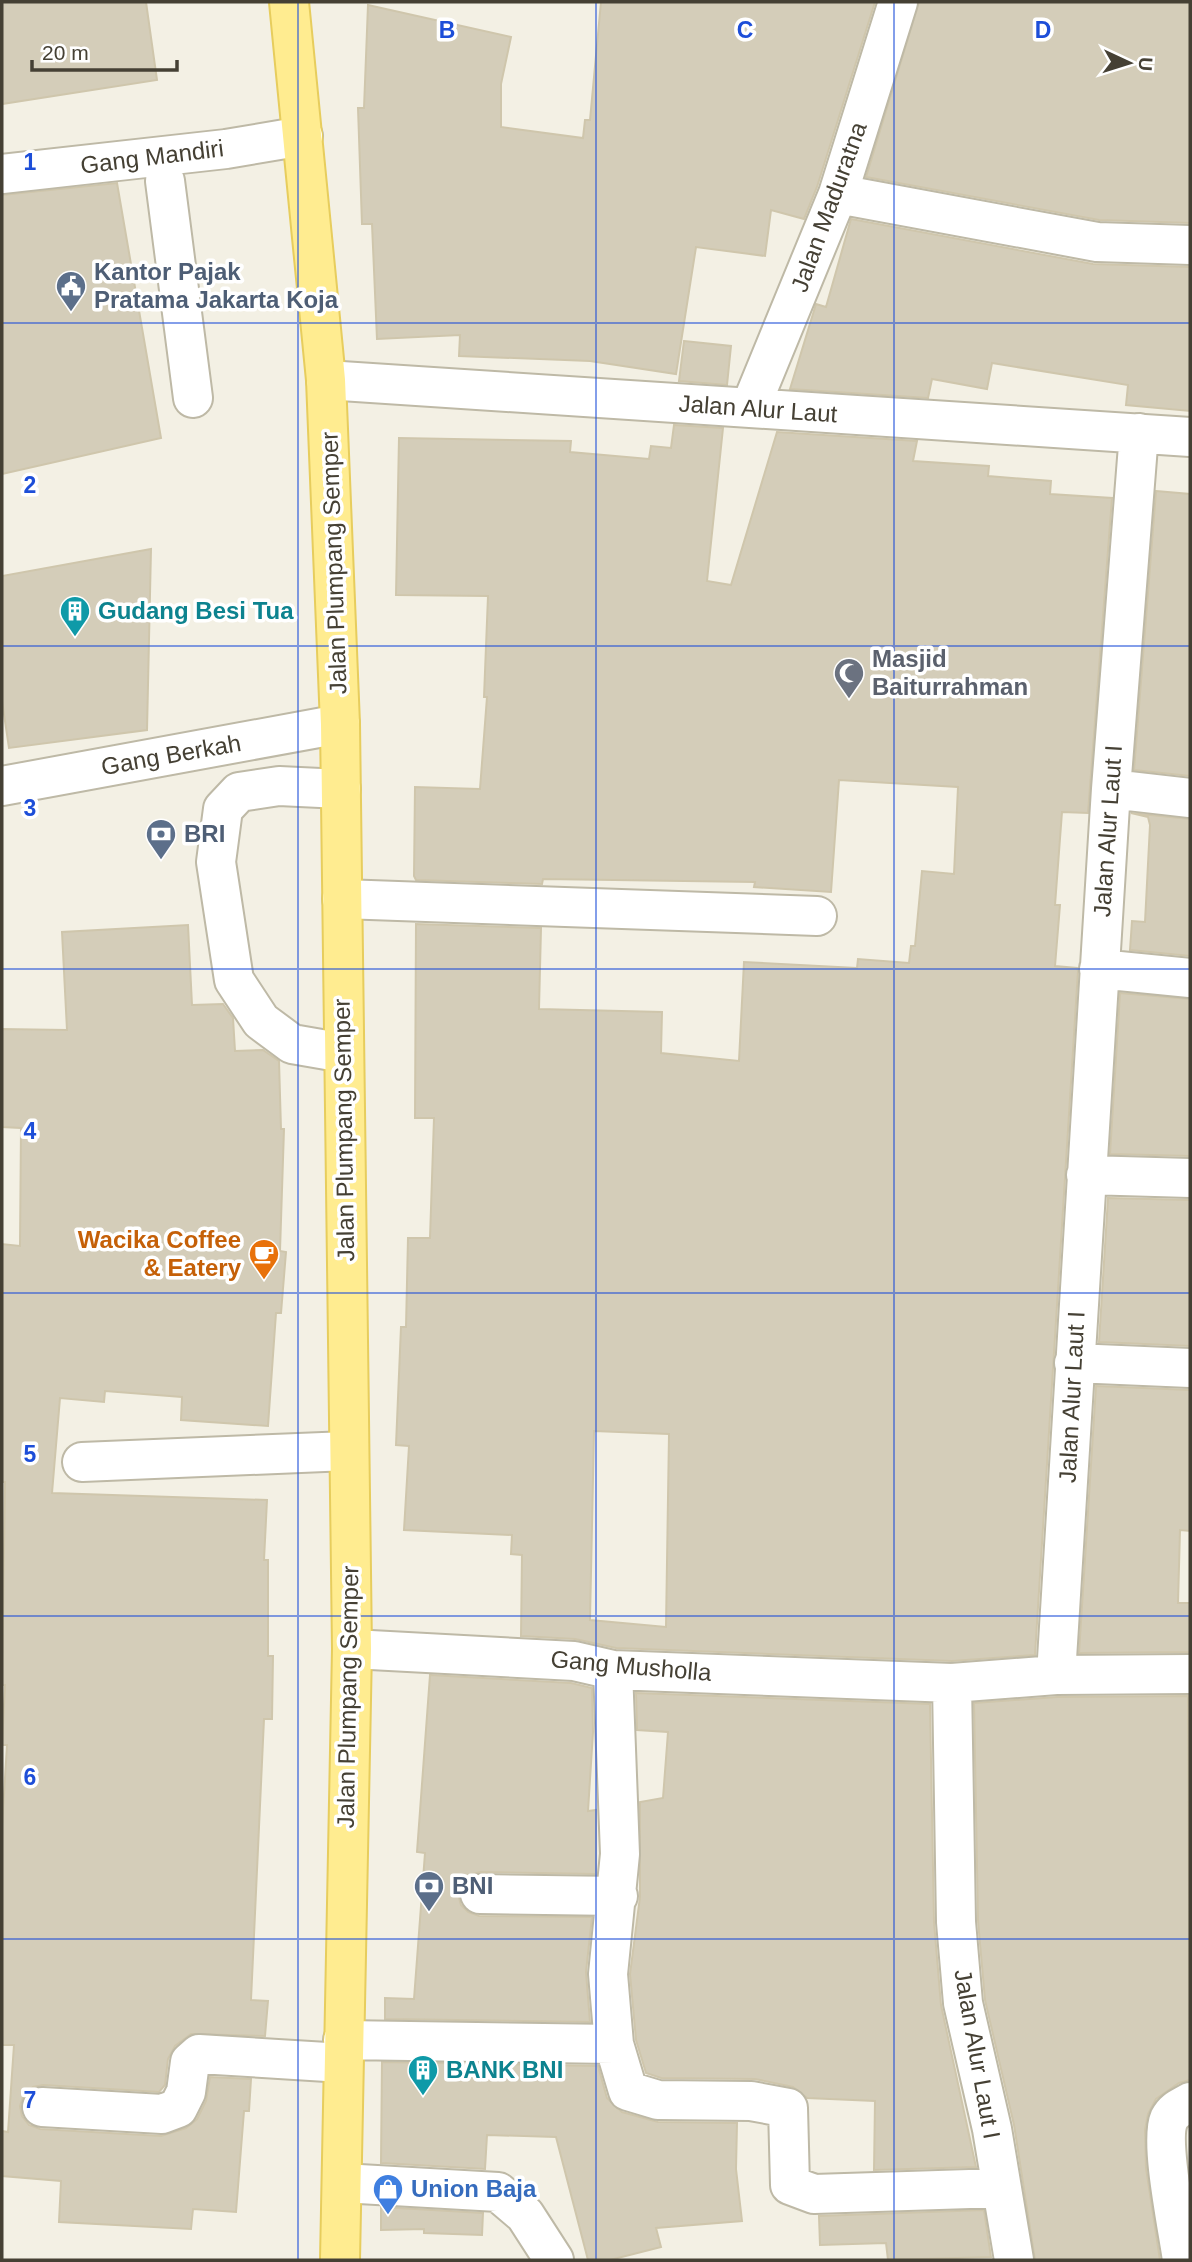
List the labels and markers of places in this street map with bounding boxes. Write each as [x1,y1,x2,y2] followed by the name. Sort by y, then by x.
[94,258,339,313] place label: Kantor Pajak Pratama Jakarta Koja
[54,269,88,313] public building icon: Kantor Pajak Pratama Jakarta Koja
[58,594,92,638] building icon: Gudang Besi Tua
[98,597,294,624] place label: Gudang Besi Tua
[872,645,1028,700] place label: Masjid Baiturrahman
[832,656,866,700] mosque icon: Masjid Baiturrahman
[144,817,178,861] bank icon: BRI
[184,820,225,847] place label: BRI
[78,1226,242,1281] place label: Wacika Coffee & Eatery
[247,1237,281,1281] cafe icon: Wacika Coffee & Eatery
[412,1869,446,1913] bank icon: BNI
[452,1872,493,1899] place label: BNI
[406,2053,440,2097] building icon: BANK BNI
[446,2056,563,2083] place label: BANK BNI
[371,2172,405,2216] shop icon: Union Baja
[411,2175,537,2202] place label: Union Baja

